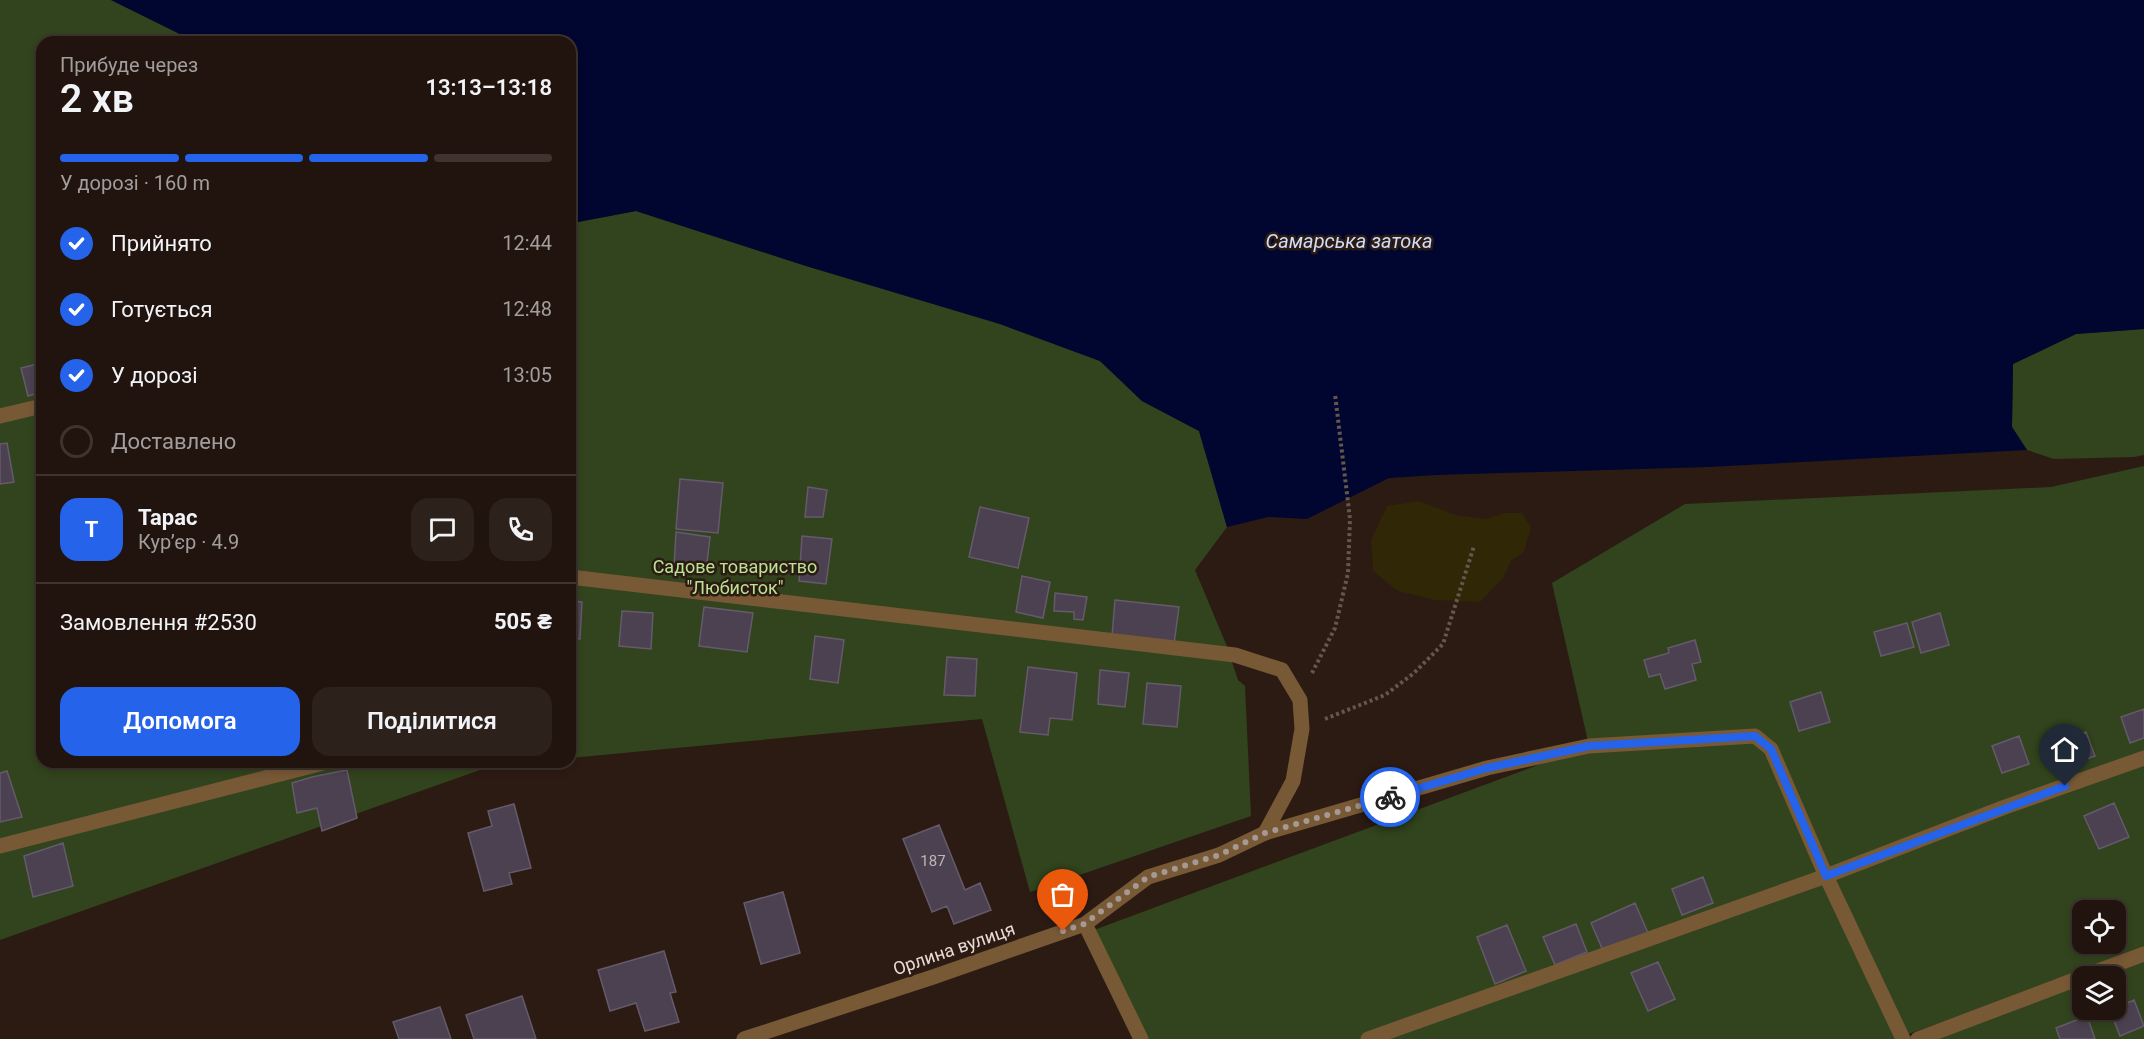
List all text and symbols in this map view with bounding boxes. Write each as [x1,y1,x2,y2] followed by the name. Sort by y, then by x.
[60,53,198,77] text: Прибуде через
[425,75,552,100] text: 13:13–13:18
[60,76,134,122] text: 2 хв
[60,171,210,195] text: У дорозі · 160 m
[60,227,93,260] icon: check
[1266,229,1432,253] water label: Самарська затока
[111,231,212,256] text: Прийнято
[502,231,552,255] text: 12:44
[60,293,93,326] icon: check
[111,297,212,322] text: Готується
[502,297,552,321] text: 12:48
[60,359,93,392] icon: check
[111,363,198,388] text: У дорозі
[502,363,552,387] text: 13:05
[111,429,236,454] text: Доставлено
[411,498,474,561] button: chat
[489,498,552,561] button: phone
[138,505,197,530] text: Тарас
[85,517,98,542] text: Т
[138,530,239,554] text: Кур’єр · 4.9
[653,556,817,598] park label: Садове товариство "Любисток"
[494,609,552,634] text: 505 ₴
[60,610,257,635] text: Замовлення #2530
[60,687,300,756] button: Допомога
[312,687,552,756] button: Поділитися
[2039,724,2090,786] pin
[2048,733,2081,766] icon: home
[1360,767,1420,827] courier
[1374,781,1407,814] icon: bike
[920,852,946,870] house number: 187
[1037,869,1088,931] pin
[1046,878,1079,911] icon: bag
[2072,900,2126,1020] map controls
[2072,900,2126,954] button: locate
[890,918,1018,979] street label: Орлина вулиця
[2072,966,2126,1020] button: layers

